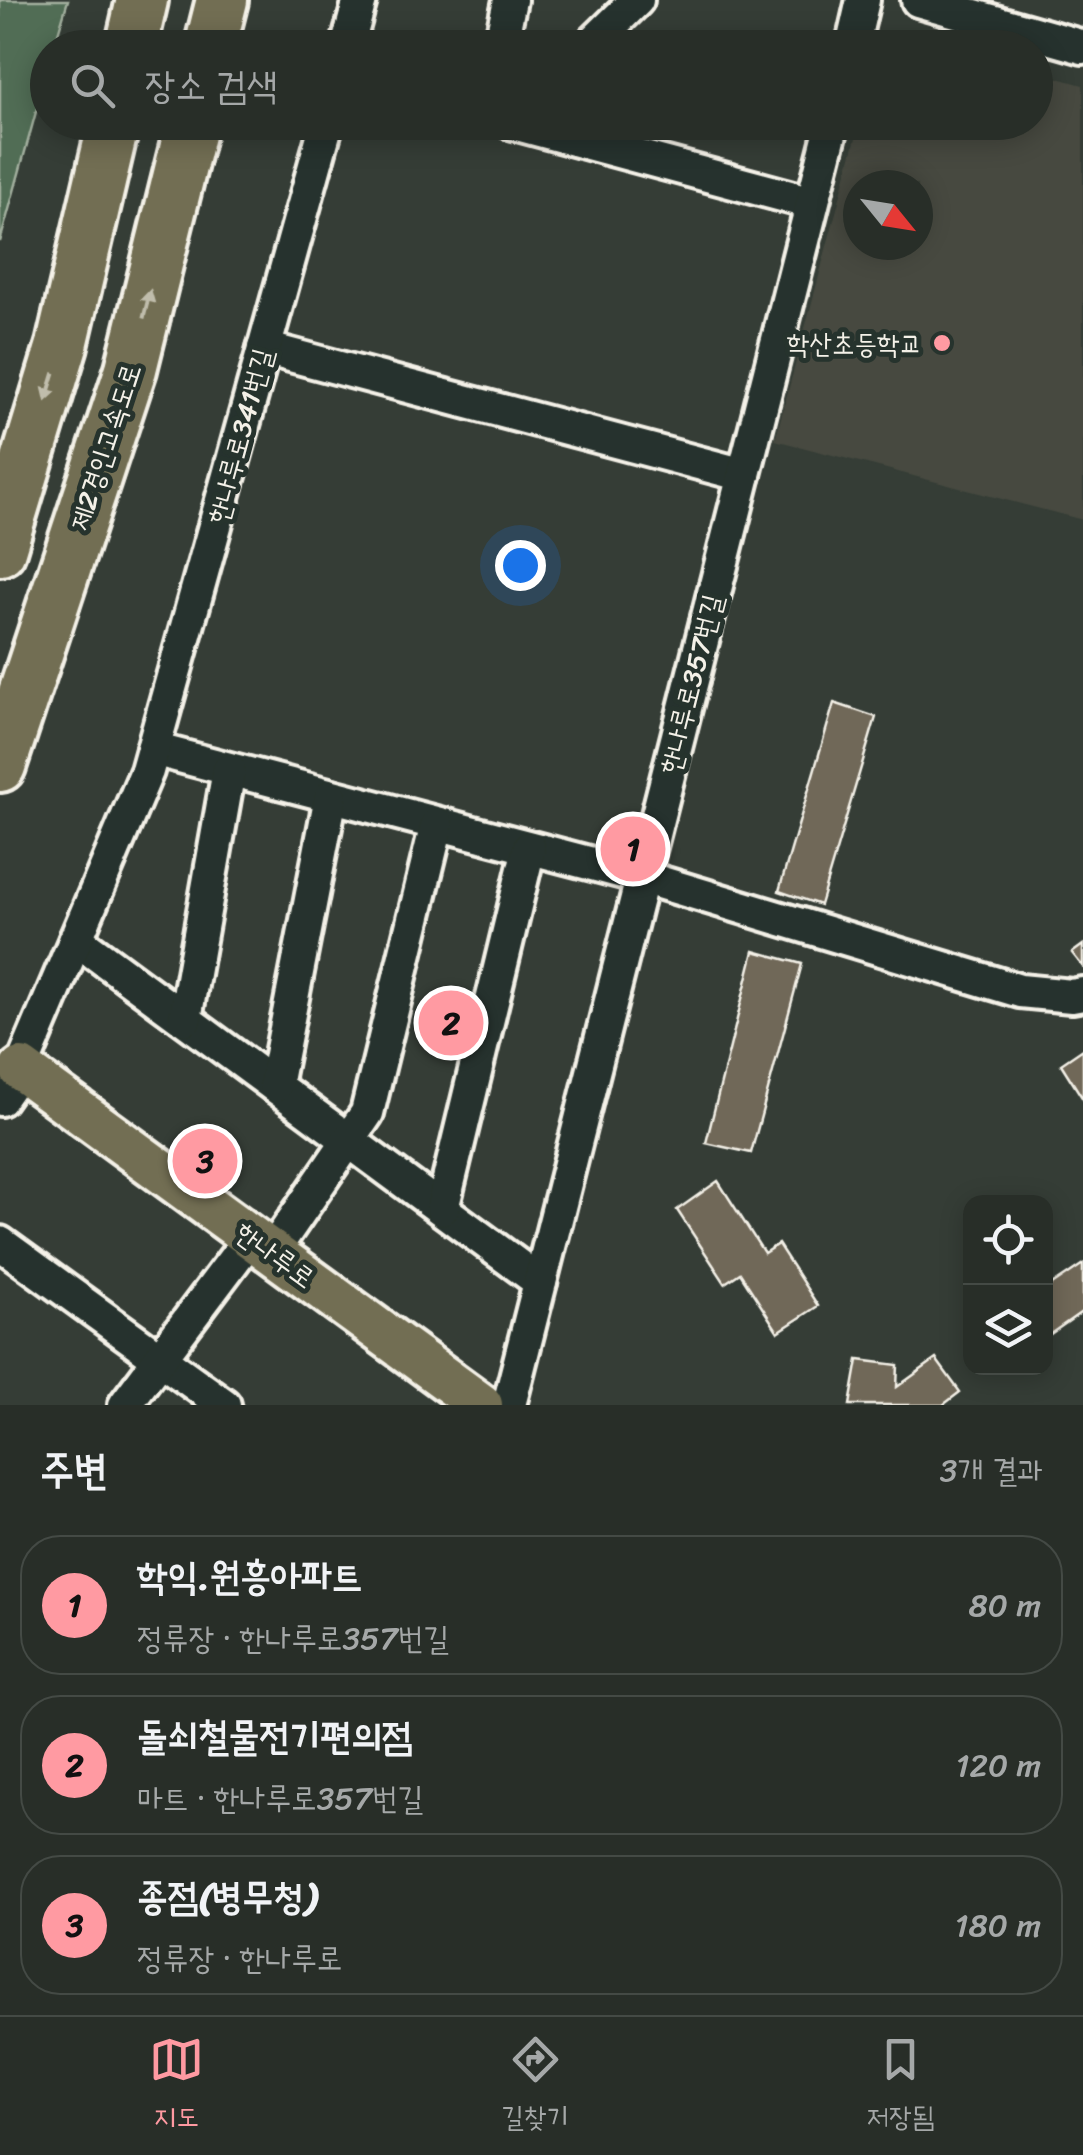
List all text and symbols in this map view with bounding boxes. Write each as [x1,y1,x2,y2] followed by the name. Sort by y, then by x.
[30,30,1053,140] search box
[145,52,277,119] text: 장소 검색
[65,58,120,113] icon: search
[843,170,933,260] north arrow
[140,288,155,319] one-way arrow
[787,319,922,368] place label: 학산초등학교
[931,332,953,354] marker: 학산초등학교
[193,343,287,529] street label: 한나루로341번길
[55,357,155,537] street label: 제2경인고속도로
[41,372,56,402] one-way arrow
[495,540,546,591] your location
[645,589,737,779] street label: 한나루로357번길
[600,812,666,886] pin: 1
[418,986,484,1060] pin: 2
[172,1124,238,1198] pin: 3
[963,1195,1053,1375] map controls
[963,1195,1053,1285] button: locate
[224,1209,326,1301] street label: 한나루로
[963,1285,1053,1375] button: layers
[40,1433,108,1507] text: 주변
[940,1442,1043,1499] text: 3개 결과
[137,1543,363,1610] text: 학익.원흥아파트
[68,1577,81,1634] text: 1
[969,1577,1041,1634] text: 80 m
[137,1610,449,1667] text: 정류장 · 한나루로357번길
[137,1703,412,1770] text: 돌쇠철물전기편의점
[65,1737,84,1794] text: 2
[956,1737,1041,1794] text: 120 m
[137,1770,424,1827] text: 마트 · 한나루로357번길
[137,1863,317,1930] text: 종점(병무청)
[66,1897,83,1954] text: 3
[955,1897,1041,1954] text: 180 m
[137,1930,342,1987] text: 정류장 · 한나루로
[149,2032,204,2141] tab: 지도
[501,2032,569,2141] tab: 길찾기
[867,2032,934,2141] tab: 저장됨

